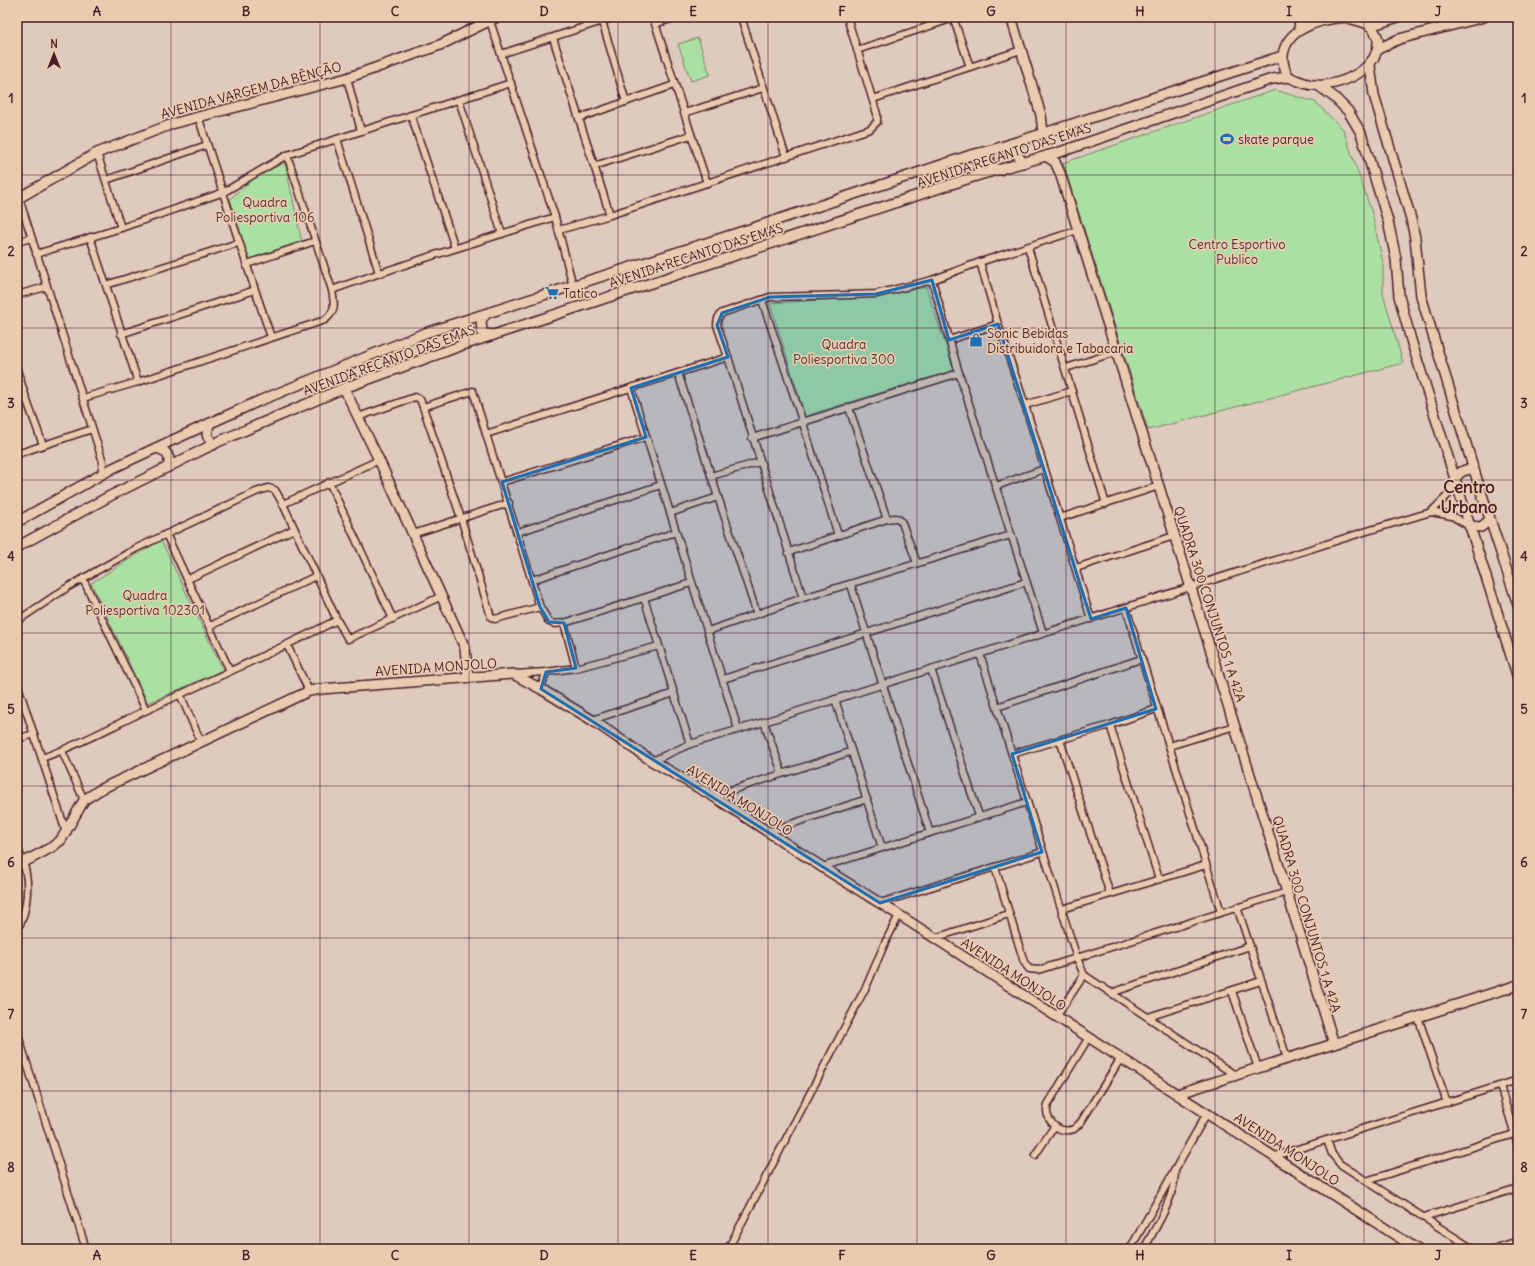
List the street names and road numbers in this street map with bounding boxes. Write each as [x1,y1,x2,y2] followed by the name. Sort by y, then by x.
[159,58,343,123] street label: AVENIDA VARGEM DA BÊNÇÃO
[915,119,1093,192] street label: AVENIDA RECANTO DAS EMAS
[607,219,785,292] street label: AVENIDA RECANTO DAS EMAS
[301,321,478,400] street label: AVENIDA RECANTO DAS EMAS
[1170,504,1249,704] street label: QUADRA 300 CONJUNTOS 1 A 42A
[375,655,497,680] street label: AVENIDA MONJOLO
[683,761,796,840] street label: AVENIDA MONJOLO
[1268,814,1345,1015] street label: QUADRA 300 CONJUNTOS 1 A 42A
[958,934,1070,1015] street label: AVENIDA MONJOLO
[1231,1109,1343,1190] street label: AVENIDA MONJOLO

